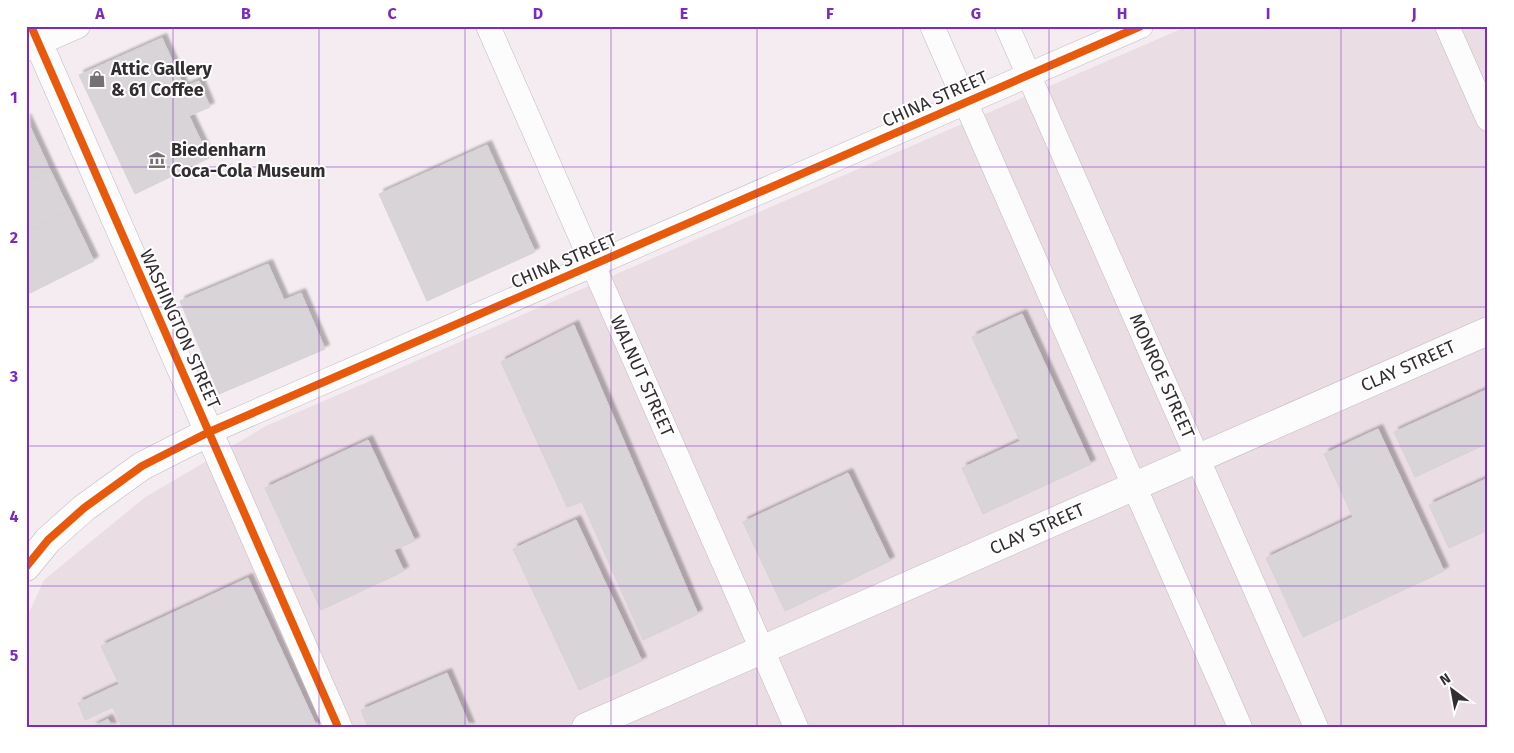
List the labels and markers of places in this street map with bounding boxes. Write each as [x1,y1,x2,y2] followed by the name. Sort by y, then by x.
[110,58,213,101] place label: Attic Gallery & 61 Coffee
[87,69,107,89] shop icon: Attic Gallery & 61 Coffee
[171,139,325,182] place label: Biedenharn Coca-Cola Museum
[147,150,167,170] museum icon: Biedenharn Coca-Cola Museum

